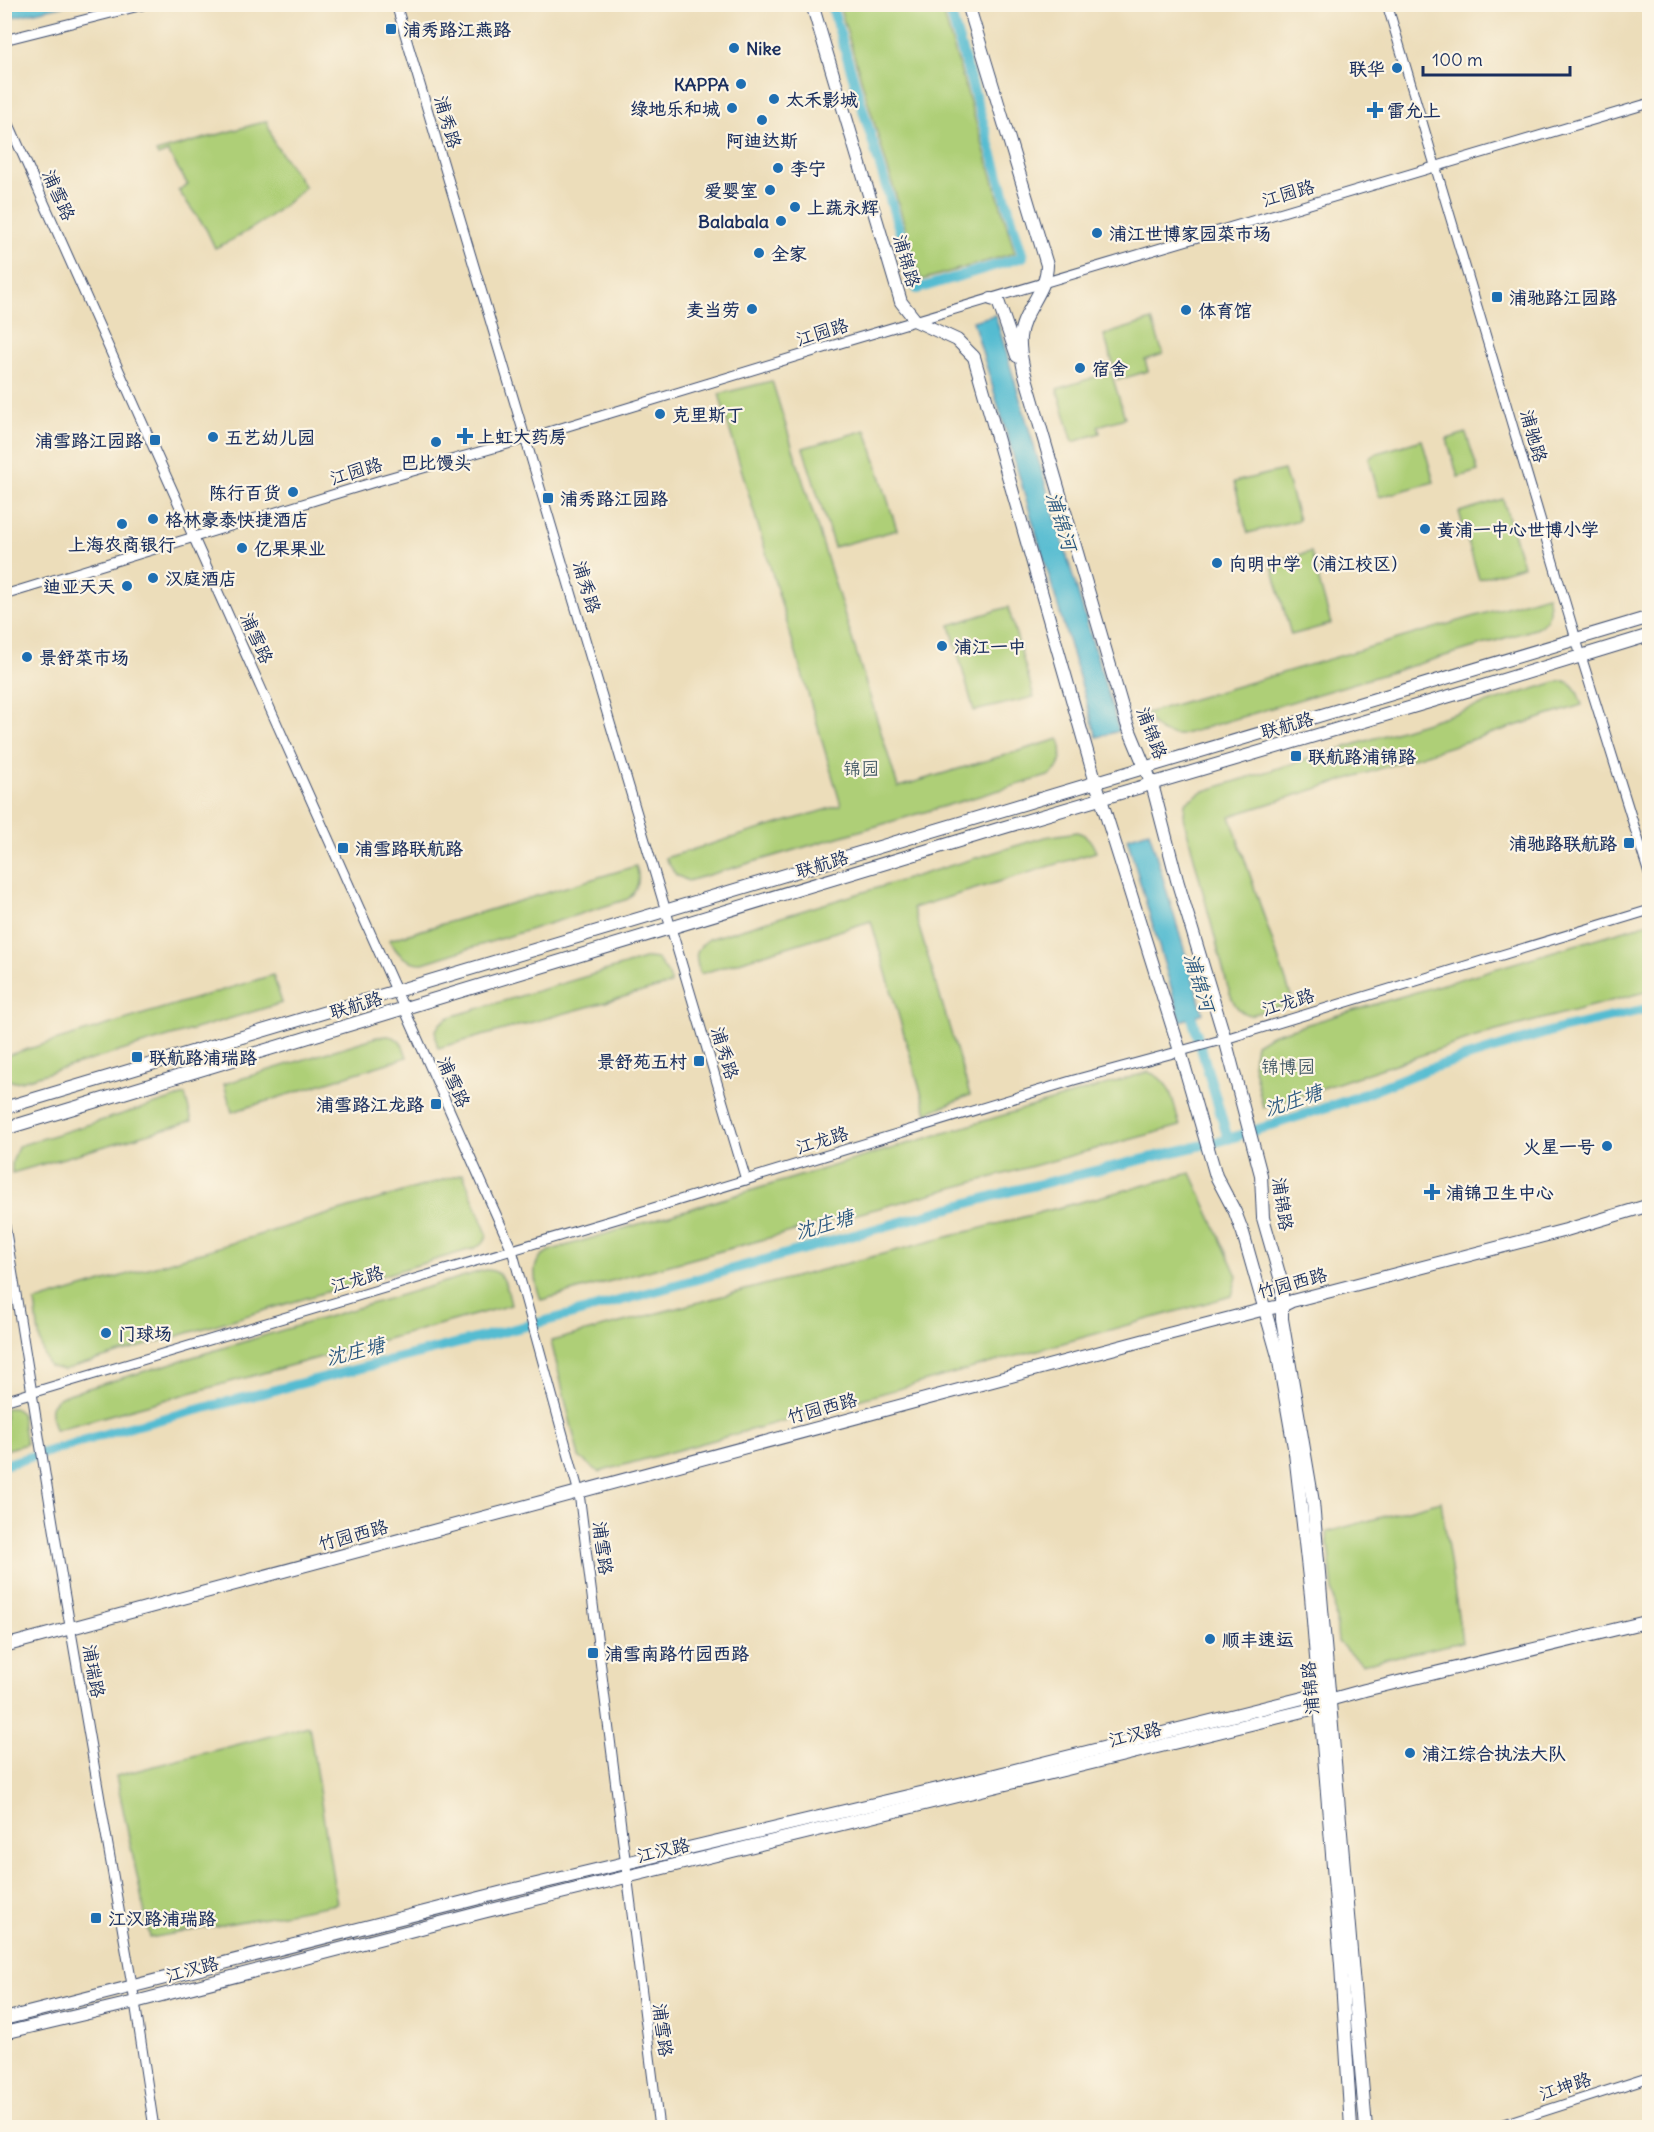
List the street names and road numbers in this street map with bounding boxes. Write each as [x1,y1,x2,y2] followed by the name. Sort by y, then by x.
[430,93,466,151] street label: 浦秀路
[38,166,80,224] street label: 浦雪路
[1259,175,1317,211] street label: 江园路
[889,232,925,290] street label: 浦锦路
[793,313,851,351] street label: 江园路
[1516,407,1552,465] street label: 浦驰路
[327,452,385,490] street label: 江园路
[568,558,606,616] street label: 浦秀路
[236,609,278,667] street label: 浦雪路
[1132,704,1172,762] street label: 浦锦路
[1258,707,1316,743] street label: 联航路
[793,845,851,883] street label: 联航路
[1259,983,1317,1021] street label: 江龙路
[327,986,385,1024] street label: 联航路
[706,1024,744,1082] street label: 浦秀路
[433,1053,475,1111] street label: 浦雪路
[793,1121,851,1159] street label: 江龙路
[1268,1176,1298,1232] street label: 浦锦路
[328,1261,386,1297] street label: 江龙路
[1254,1263,1330,1303] street label: 竹园西路
[784,1388,860,1428] street label: 竹园西路
[315,1515,391,1555] street label: 竹园西路
[588,1520,618,1576] street label: 浦雪路
[78,1642,110,1700] street label: 浦瑞路
[1296,1660,1324,1716] street label: 浦锦路
[1106,1716,1164,1752] street label: 江汉路
[634,1833,692,1867] street label: 江汉路
[163,1951,221,1987] street label: 江汉路
[648,2002,678,2058] street label: 浦雪路
[1536,2067,1594,2105] street label: 江坤路

